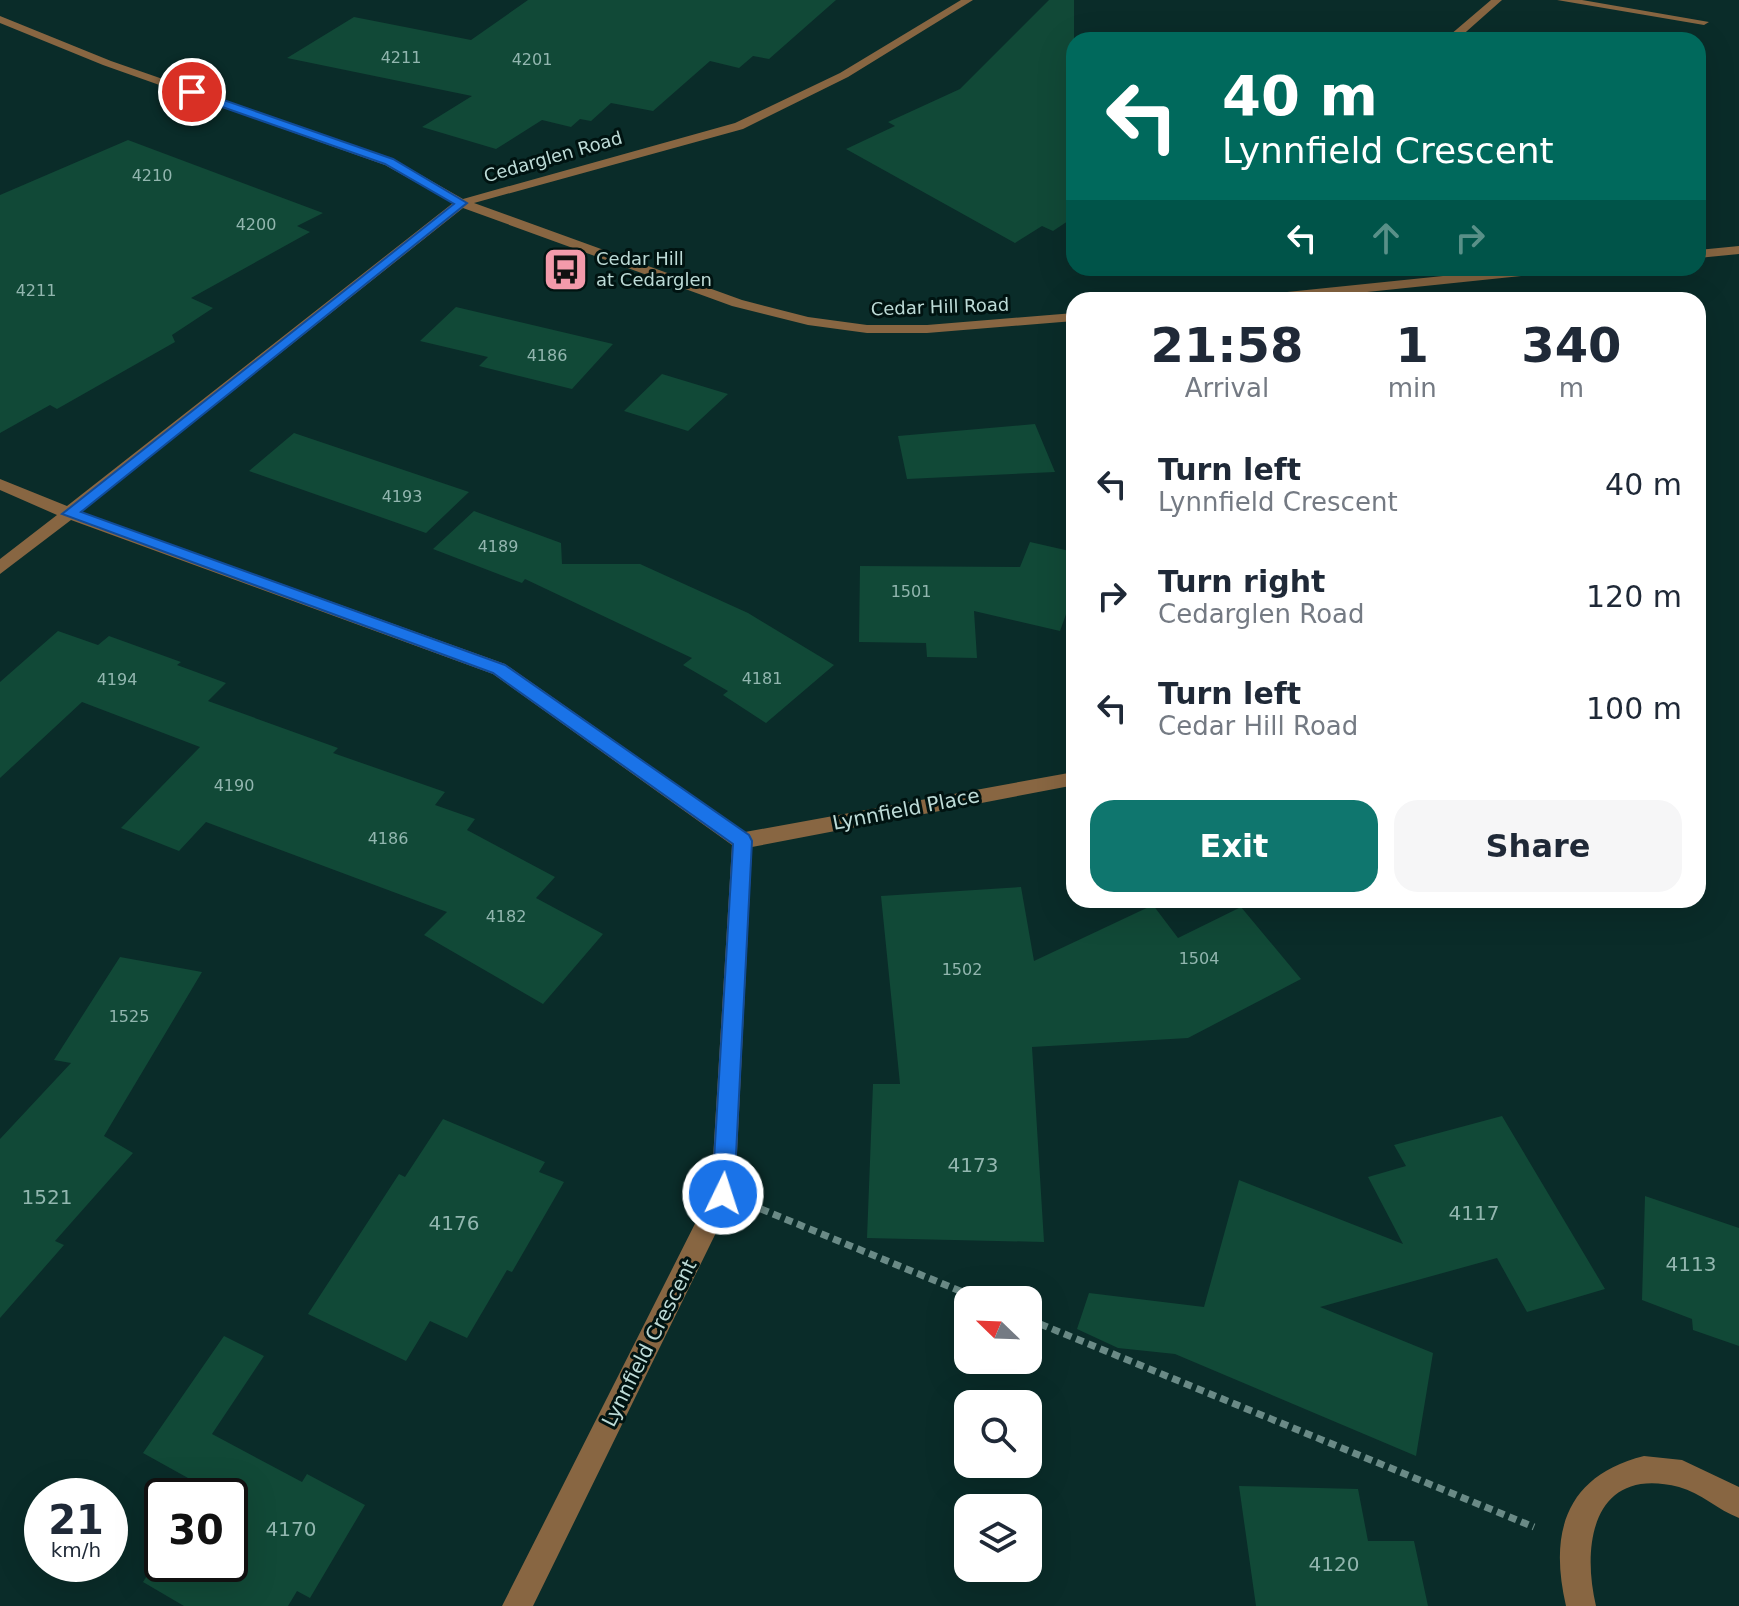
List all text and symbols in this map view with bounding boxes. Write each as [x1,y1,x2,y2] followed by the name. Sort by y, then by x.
[381,48,421,67] house number: 4211
[512,50,552,69] house number: 4201
[158,58,226,126] pin
[1222,63,1378,128] text: 40 m
[1090,64,1194,168] icon: left
[170,70,214,114] icon: arrive
[481,127,624,186] street label: Cedarglen Road
[1222,130,1554,171] text: Lynnfield Crescent
[132,166,172,185] house number: 4210
[236,215,276,234] house number: 4200
[1280,216,1324,260] icon: left
[1364,216,1408,260] icon: ahead
[1448,216,1492,260] icon: right
[541,245,589,293] bus stop icon: Cedar Hill at Cedarglen
[596,248,712,290] place label: Cedar Hill at Cedarglen
[16,281,56,300] house number: 4211
[870,294,1010,319] street label: Cedar Hill Road
[1150,317,1303,373] text: 21:58
[1396,317,1429,373] text: 1
[1521,317,1621,373] text: 340
[527,346,567,365] house number: 4186
[1185,373,1269,403] text: Arrival
[1388,373,1437,403] text: min
[1559,373,1584,403] text: m
[1158,452,1301,487] text: Turn left
[1090,462,1134,506] icon: left
[1605,467,1682,502] text: 40 m
[382,487,422,506] house number: 4193
[1158,487,1398,517] text: Lynnfield Crescent
[478,537,518,556] house number: 4189
[1158,564,1325,599] text: Turn right
[1090,574,1134,618] icon: right
[1586,579,1682,614] text: 120 m
[891,582,931,601] house number: 1501
[1158,599,1365,629] text: Cedarglen Road
[742,669,782,688] house number: 4181
[97,670,137,689] house number: 4194
[1158,676,1301,711] text: Turn left
[1090,686,1134,730] icon: left
[1586,691,1682,726] text: 100 m
[1158,711,1358,741] text: Cedar Hill Road
[214,776,254,795] house number: 4190
[830,783,982,835] street label: Lynnfield Place
[1090,800,1378,892] button: Exit
[1394,800,1682,892] button: Share
[368,829,408,848] house number: 4186
[486,907,526,926] house number: 4182
[1179,949,1219,968] house number: 1504
[942,960,982,979] house number: 1502
[109,1007,149,1026] house number: 1525
[681,1152,765,1236] position arrow
[948,1153,998,1177] house number: 4173
[22,1185,72,1209] house number: 1521
[1449,1201,1499,1225] house number: 4117
[429,1211,479,1235] house number: 4176
[1666,1252,1716,1276] house number: 4113
[596,1255,702,1431] street label: Lynnfield Crescent
[954,1286,1042,1374] north arrow
[954,1286,1042,1582] map controls
[954,1390,1042,1478] button: search
[144,1478,248,1582] speed limit sign: 30
[954,1494,1042,1582] button: layers
[48,1497,104,1543] text: 21
[266,1517,316,1541] house number: 4170
[51,1538,101,1562] text: km/h
[1309,1552,1359,1576] house number: 4120

